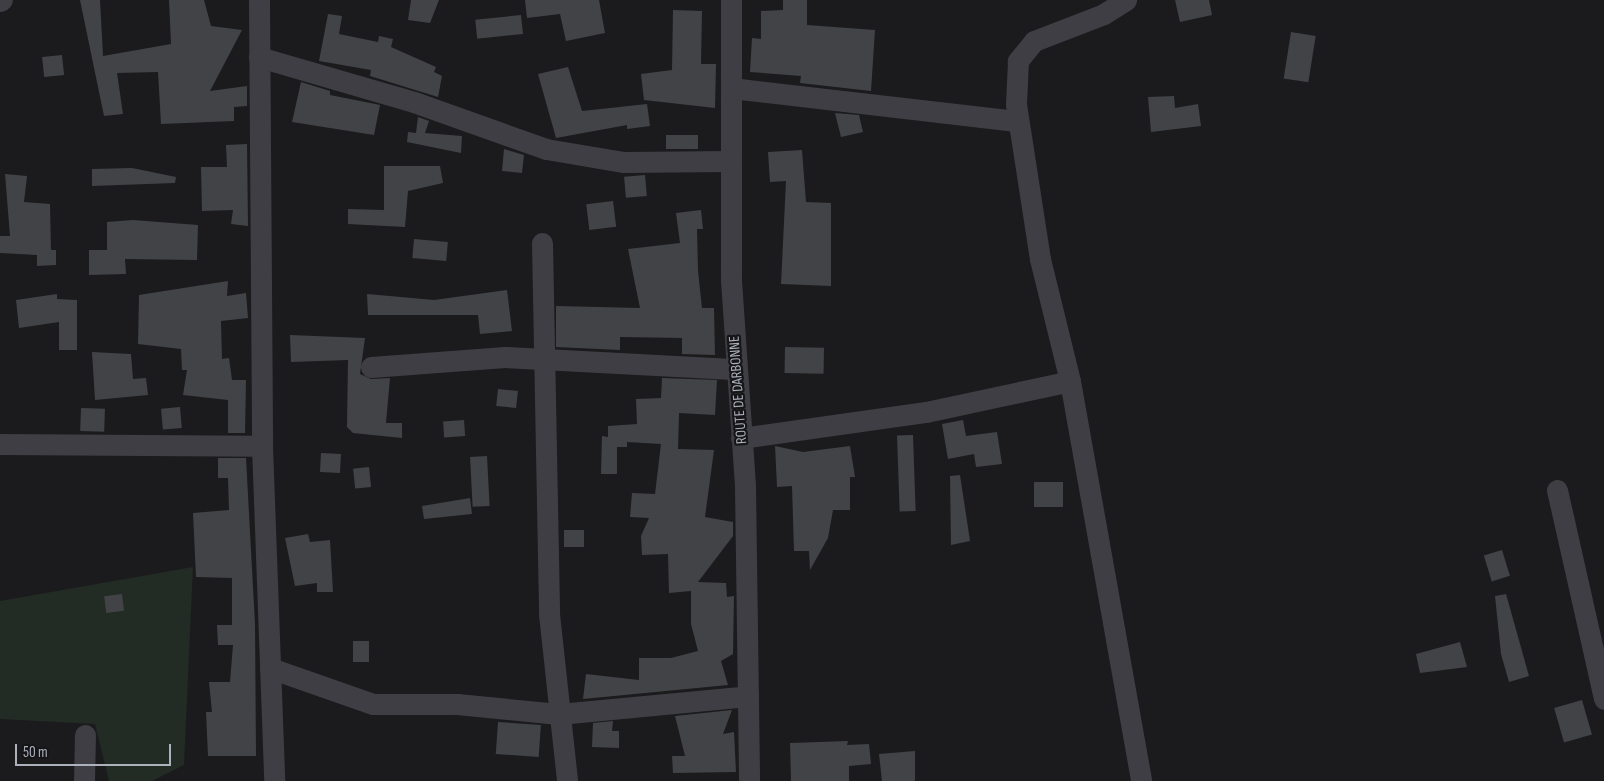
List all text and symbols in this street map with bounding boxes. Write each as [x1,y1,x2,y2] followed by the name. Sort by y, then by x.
[725,335,751,445] street label: ROUTE DE DARBONNE
[18,734,174,766] scale bar
[23,743,48,762] text: 50 m

